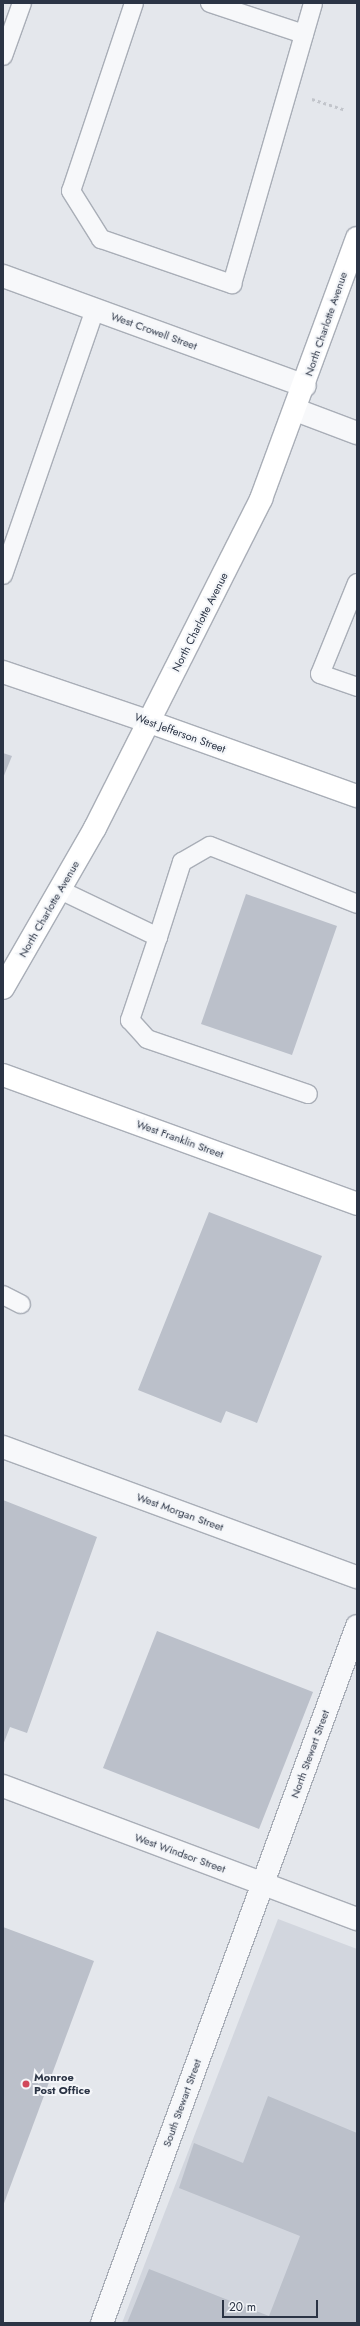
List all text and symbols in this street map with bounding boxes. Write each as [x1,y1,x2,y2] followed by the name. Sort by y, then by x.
[302,270,350,378] street label: North Charlotte Avenue
[109,309,199,353] street label: West Crowell Street
[169,570,231,674] street label: North Charlotte Avenue
[133,710,227,756] street label: West Jefferson Street
[16,858,82,960] street label: North Charlotte Avenue
[135,1117,225,1161] street label: West Franklin Street
[135,1490,225,1534] street label: West Morgan Street
[288,1708,332,1800] street label: North Stewart Street
[133,1830,227,1876] street label: West Windsor Street
[160,2057,204,2149] street label: South Stewart Street
[34,2071,90,2097] place label: Monroe Post Office
[21,2079,31,2089] marker: Monroe Post Office
[224,2292,320,2318] scale bar
[229,2298,256,2316] text: 20 m

